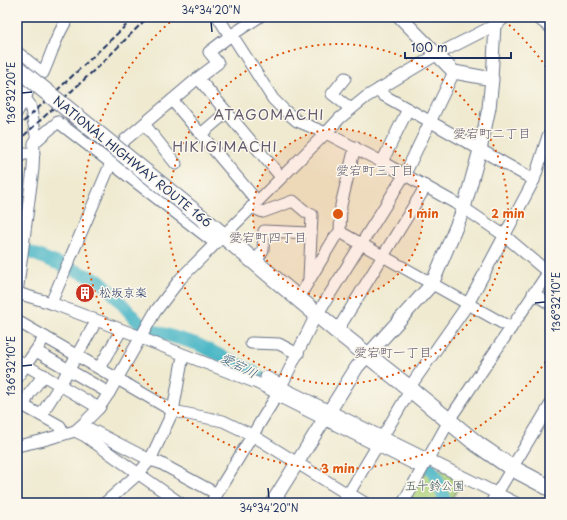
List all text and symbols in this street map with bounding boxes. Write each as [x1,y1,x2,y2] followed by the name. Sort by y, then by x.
[182,2,241,17] text: 34°34'20"N
[405,34,511,60] scale bar
[411,38,448,56] text: 100 m
[3,62,18,124] text: 136°32'20"E
[49,91,216,231] street label: NATIONAL HIGHWAY ROUTE 166
[213,104,325,125] district label: ATAGOMACHI
[453,123,531,142] district label: 愛宕町二丁目
[172,136,278,157] district label: HIKIGIMACHI
[336,160,414,179] district label: 愛宕町三丁目
[407,204,439,222] text: 1 min
[491,204,525,222] text: 2 min
[331,207,345,221] centre of rings
[229,227,307,246] district label: 愛宕町四丁目
[548,272,563,332] text: 136°32'10"E
[74,282,96,304] building icon: 松坂京楽
[99,283,147,301] place label: 松坂京楽
[3,336,18,396] text: 136°32'10"E
[354,342,432,361] district label: 愛宕町一丁目
[218,347,261,382] water label: 愛宕川
[321,459,355,477] text: 3 min
[405,476,465,494] park label: 五十鈴公園
[240,500,299,515] text: 34°34'20"N

